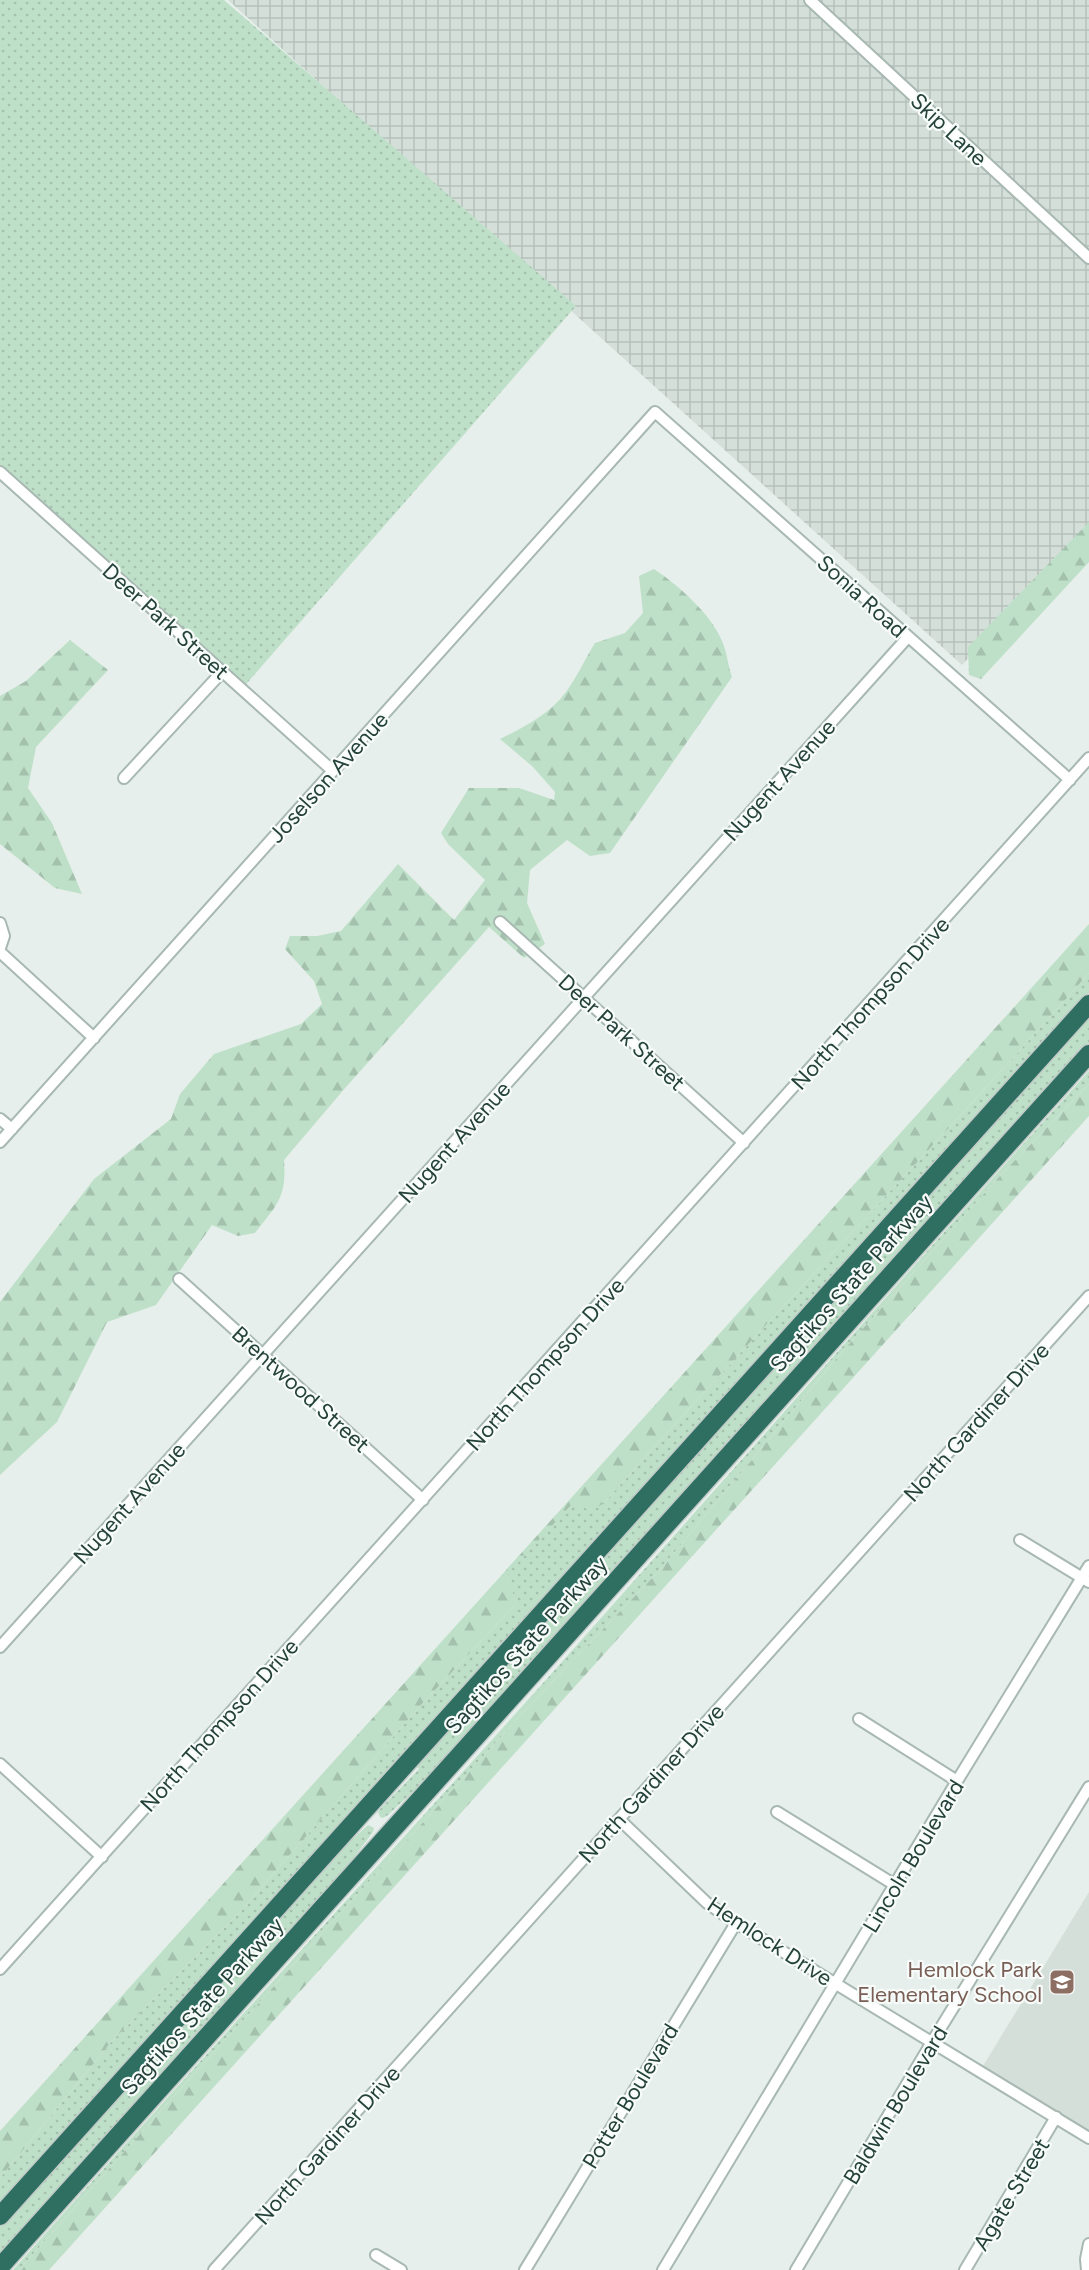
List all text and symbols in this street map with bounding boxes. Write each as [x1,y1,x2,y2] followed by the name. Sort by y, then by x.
[905,87,992,172] street label: Skip Lane
[811,549,912,644] street label: Sonia Road
[97,558,234,685] street label: Deer Park Street
[263,706,394,848] street label: Joselson Avenue
[718,714,841,847] street label: Nugent Avenue
[785,911,955,1096] street label: North Thompson Drive
[553,969,690,1096] street label: Deer Park Street
[393,1076,516,1209] street label: Nugent Avenue
[764,1188,939,1378] street label: Sagtikos State Parkway
[460,1272,630,1457] street label: North Thompson Drive
[226,1320,375,1458] street label: Brentwood Street
[898,1337,1055,1507] street label: North Gardiner Drive
[68,1437,191,1570] street label: Nugent Avenue
[439,1550,614,1740] street label: Sagtikos State Parkway
[134,1633,304,1818] street label: North Thompson Drive
[573,1698,730,1868] street label: North Gardiner Drive
[857,1775,970,1938] street label: Lincoln Boulevard
[702,1891,837,1992] street label: Hemlock Drive
[115,1911,290,2101] street label: Sagtikos State Parkway
[857,1956,1042,2008] place label: Hemlock Park Elementary School
[1047,1967,1077,1997] school or university icon: Hemlock Park Elementary School
[576,2019,684,2174] street label: Potter Boulevard
[837,2021,953,2189] street label: Baldwin Boulevard
[249,2060,406,2230] street label: North Gardiner Drive
[967,2133,1056,2255] street label: Agate Street

